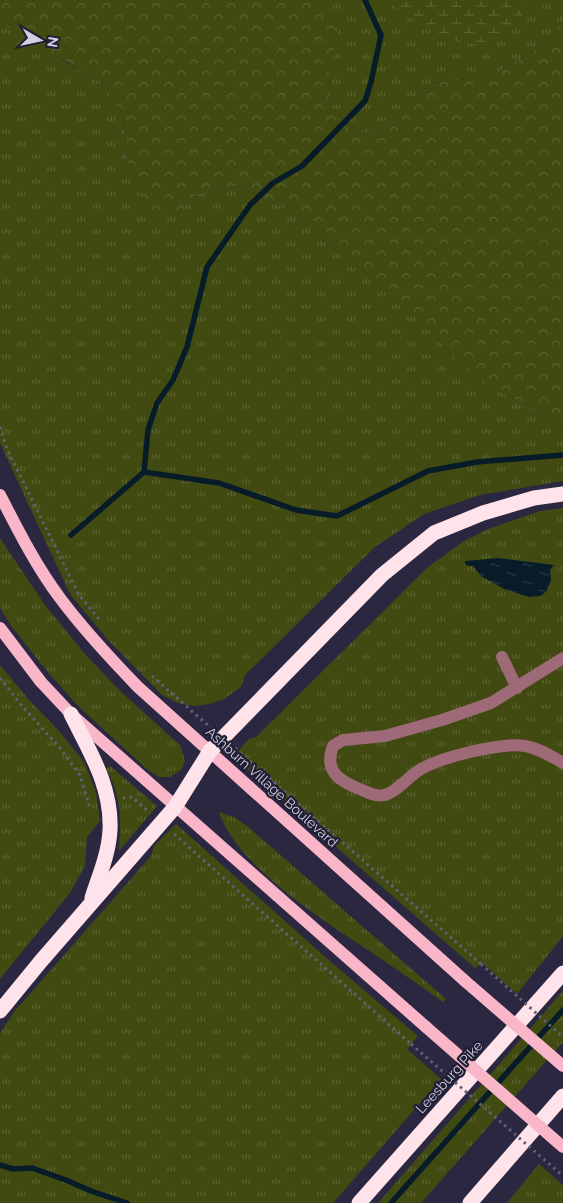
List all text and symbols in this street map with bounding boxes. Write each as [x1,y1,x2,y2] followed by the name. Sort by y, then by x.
[15,15,65,65] north arrow
[44,36,62,49] text: N
[203,724,341,850] street label: Ashburn Village Boulevard
[412,1037,486,1117] street label: Leesburg Pike

